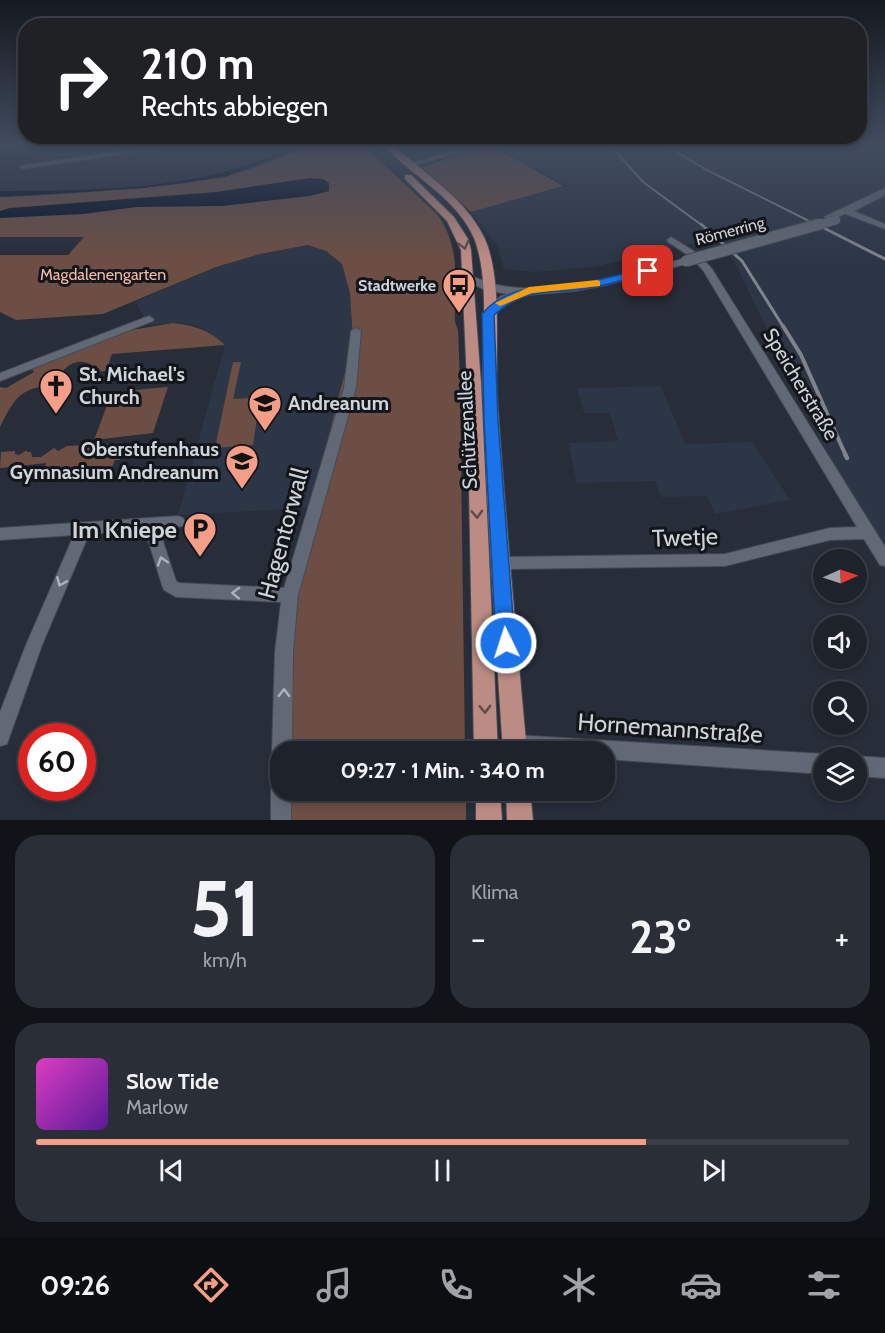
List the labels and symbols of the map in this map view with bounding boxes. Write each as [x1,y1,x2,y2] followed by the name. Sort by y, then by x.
[693,212,768,249] street label: Römerring
[456,240,469,250] one-way arrow
[622,245,673,296] pin
[40,265,166,284] park label: Magdalenengarten
[441,267,477,314] bus stop icon: Stadtwerke
[358,276,436,295] place label: Stadtwerke
[758,324,844,444] street label: Speicherstraße
[79,362,185,409] place label: St. Michael's Church
[38,368,74,415] church icon: St. Michael's Church
[452,370,482,490] street label: Schützenallee
[247,385,283,432] school or university icon: Andreanum
[288,391,389,415] place label: Andreanum
[10,437,219,484] place label: Oberstufenhaus Gymnasium Andreanum
[224,443,260,490] school or university icon: Oberstufenhaus Gymnasium Andreanum
[252,464,315,602] street label: Hagentorwall
[471,510,484,519] one-way arrow
[182,511,218,558] parking icon: Im Kniepe
[72,515,177,544] place label: Im Kniepe
[651,521,719,553] street label: Twetje
[813,549,867,603] north arrow
[157,556,169,567] one-way arrow
[56,575,68,586] one-way arrow
[231,587,240,599] one-way arrow
[474,611,538,675] position arrow
[277,689,290,698] one-way arrow
[478,705,491,714] one-way arrow
[576,707,764,749] street label: Hornemannstraße
[18,723,96,801] speed limit sign: 60

